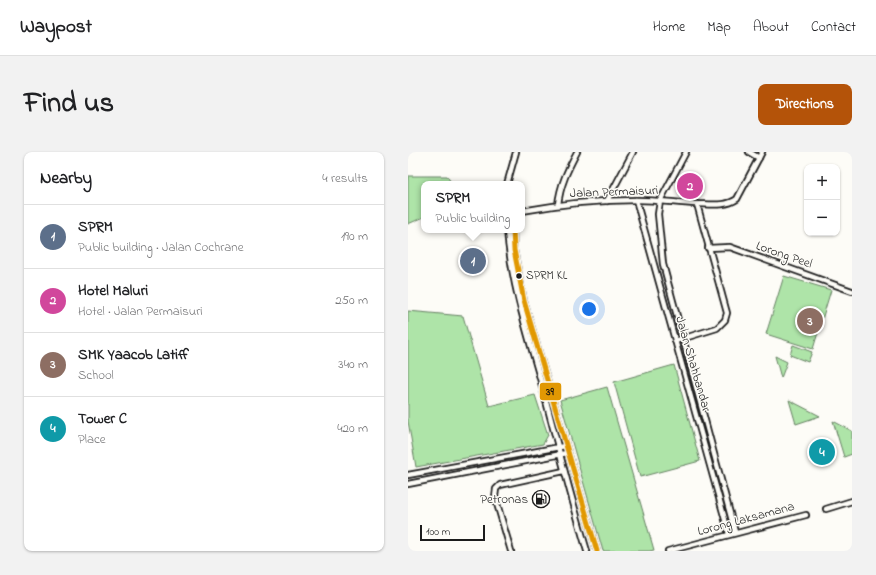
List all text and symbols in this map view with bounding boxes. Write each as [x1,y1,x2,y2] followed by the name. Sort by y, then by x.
[20,14,92,41] text: Waypost
[653,17,685,38] text: Home
[707,17,731,38] text: Map
[753,17,789,38] text: About
[811,17,856,38] text: Contact
[24,84,114,125] text: Find us
[758,84,852,125] button: Directions
[804,164,840,236] map controls
[804,164,840,200] button: +
[40,166,92,191] text: Nearby
[322,169,368,188] text: 4 results
[677,171,703,201] pin: 2
[421,181,525,233] popup
[569,181,659,203] street label: Jalan Permaisuri
[436,187,470,209] text: SPRM
[804,200,840,236] button: −
[436,209,510,228] text: Public building
[78,216,113,238] text: SPRM
[51,227,55,246] text: 1
[341,227,368,246] text: 190 m
[753,237,815,274] street label: Lorong Peel
[78,238,243,257] text: Public building · Jalan Cochrane
[460,246,486,276] pin: 1
[526,267,568,285] place label: SPRM KL
[514,271,524,281] marker: SPRM KL
[78,280,148,302] text: Hotel Maluri
[50,291,56,310] text: 2
[335,291,368,310] text: 250 m
[579,299,599,319] your location
[78,302,203,321] text: Hotel · Jalan Permaisuri
[797,306,823,336] pin: 3
[670,314,716,415] street label: Jalan Shahbandar
[78,344,189,366] text: SMK Yaacob Latiff
[50,355,56,374] text: 3
[338,355,368,374] text: 340 m
[78,366,114,385] text: School
[539,382,562,401] line badge: 39
[545,384,555,400] text: 39
[78,408,127,430] text: Tower C
[50,419,56,438] text: 4
[337,419,368,438] text: 420 m
[78,430,106,449] text: Place
[809,437,835,467] pin: 4
[531,489,551,509] fuel station icon: Petronas
[480,490,528,509] place label: Petronas
[695,497,797,542] street label: Lorong Laksamana
[420,523,485,542] scale bar
[426,524,450,540] text: 100 m

